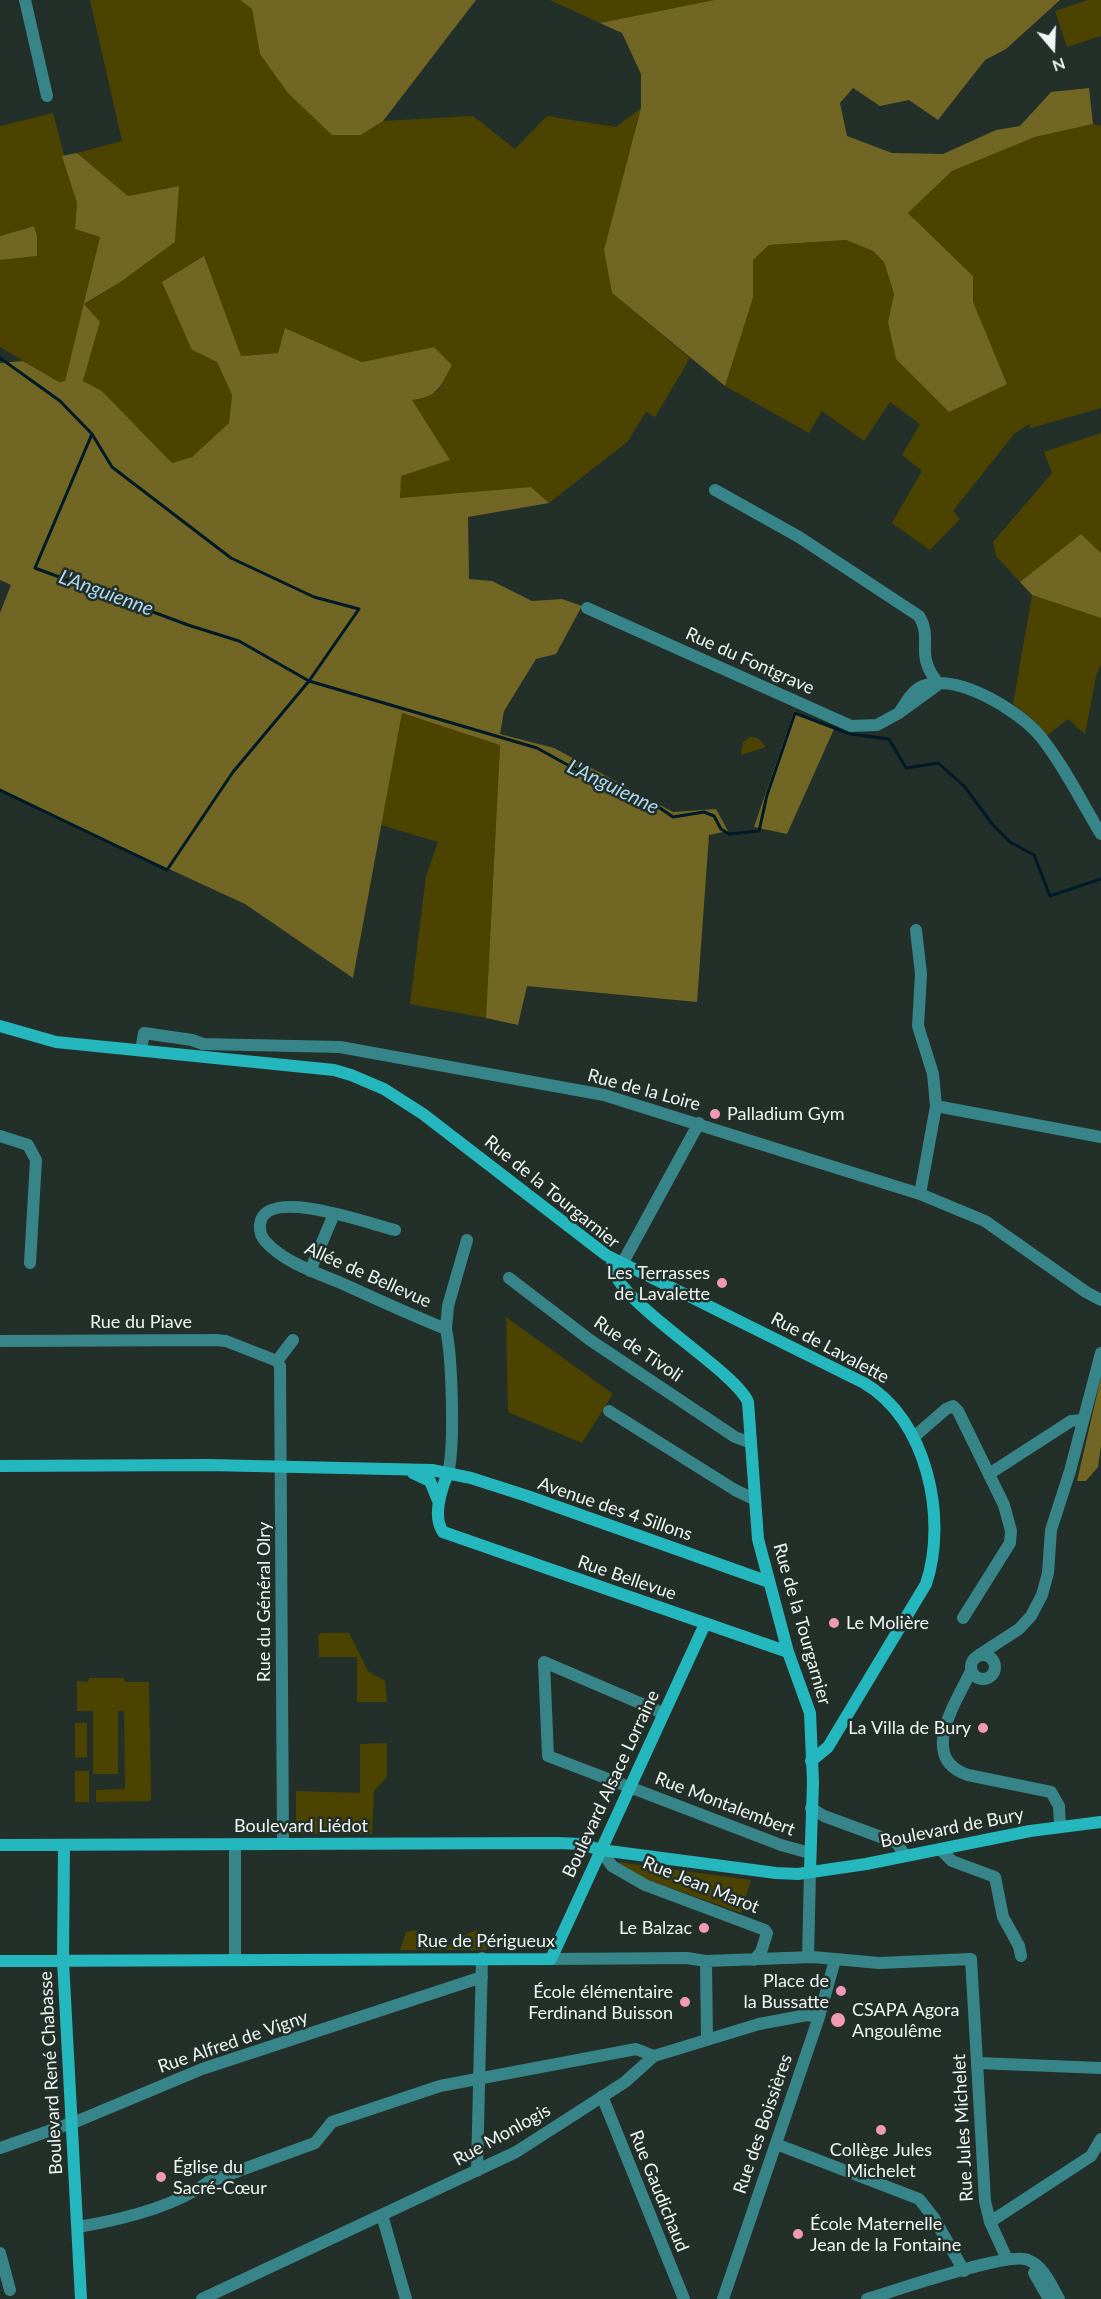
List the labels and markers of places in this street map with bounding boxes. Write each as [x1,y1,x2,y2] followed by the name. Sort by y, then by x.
[727,1103,845,1125] place label: Palladium Gym
[708,1107,722,1121] marker: Palladium Gym
[607,1262,710,1304] place label: Les Terrasses de Lavalette
[715,1276,729,1290] marker: Les Terrasses de Lavalette
[846,1612,929,1634] place label: Le Molière
[827,1616,841,1630] marker: Le Molière
[848,1717,971,1739] place label: La Villa de Bury
[976,1721,990,1735] marker: La Villa de Bury
[619,1917,692,1939] place label: Le Balzac
[697,1921,711,1935] marker: Le Balzac
[744,1970,829,2012] place label: Place de la Bussatte
[528,1981,673,2024] place label: École élémentaire Ferdinand Buisson
[834,1984,848,1998] marker: Place de la Bussatte
[678,1995,692,2009] marker: École élémentaire Ferdinand Buisson
[852,1999,959,2042] place label: CSAPA Agora Angoulême
[829,2011,847,2029] marker: CSAPA Agora Angoulême
[874,2123,888,2137] marker: Collège Jules Michelet
[830,2139,932,2182] place label: Collège Jules Michelet
[173,2156,267,2198] place label: Église du Sacré-Cœur
[154,2170,168,2184] marker: Église du Sacré-Cœur
[810,2213,961,2256] place label: École Maternelle Jean de la Fontaine
[791,2227,805,2241] marker: École Maternelle Jean de la Fontaine

